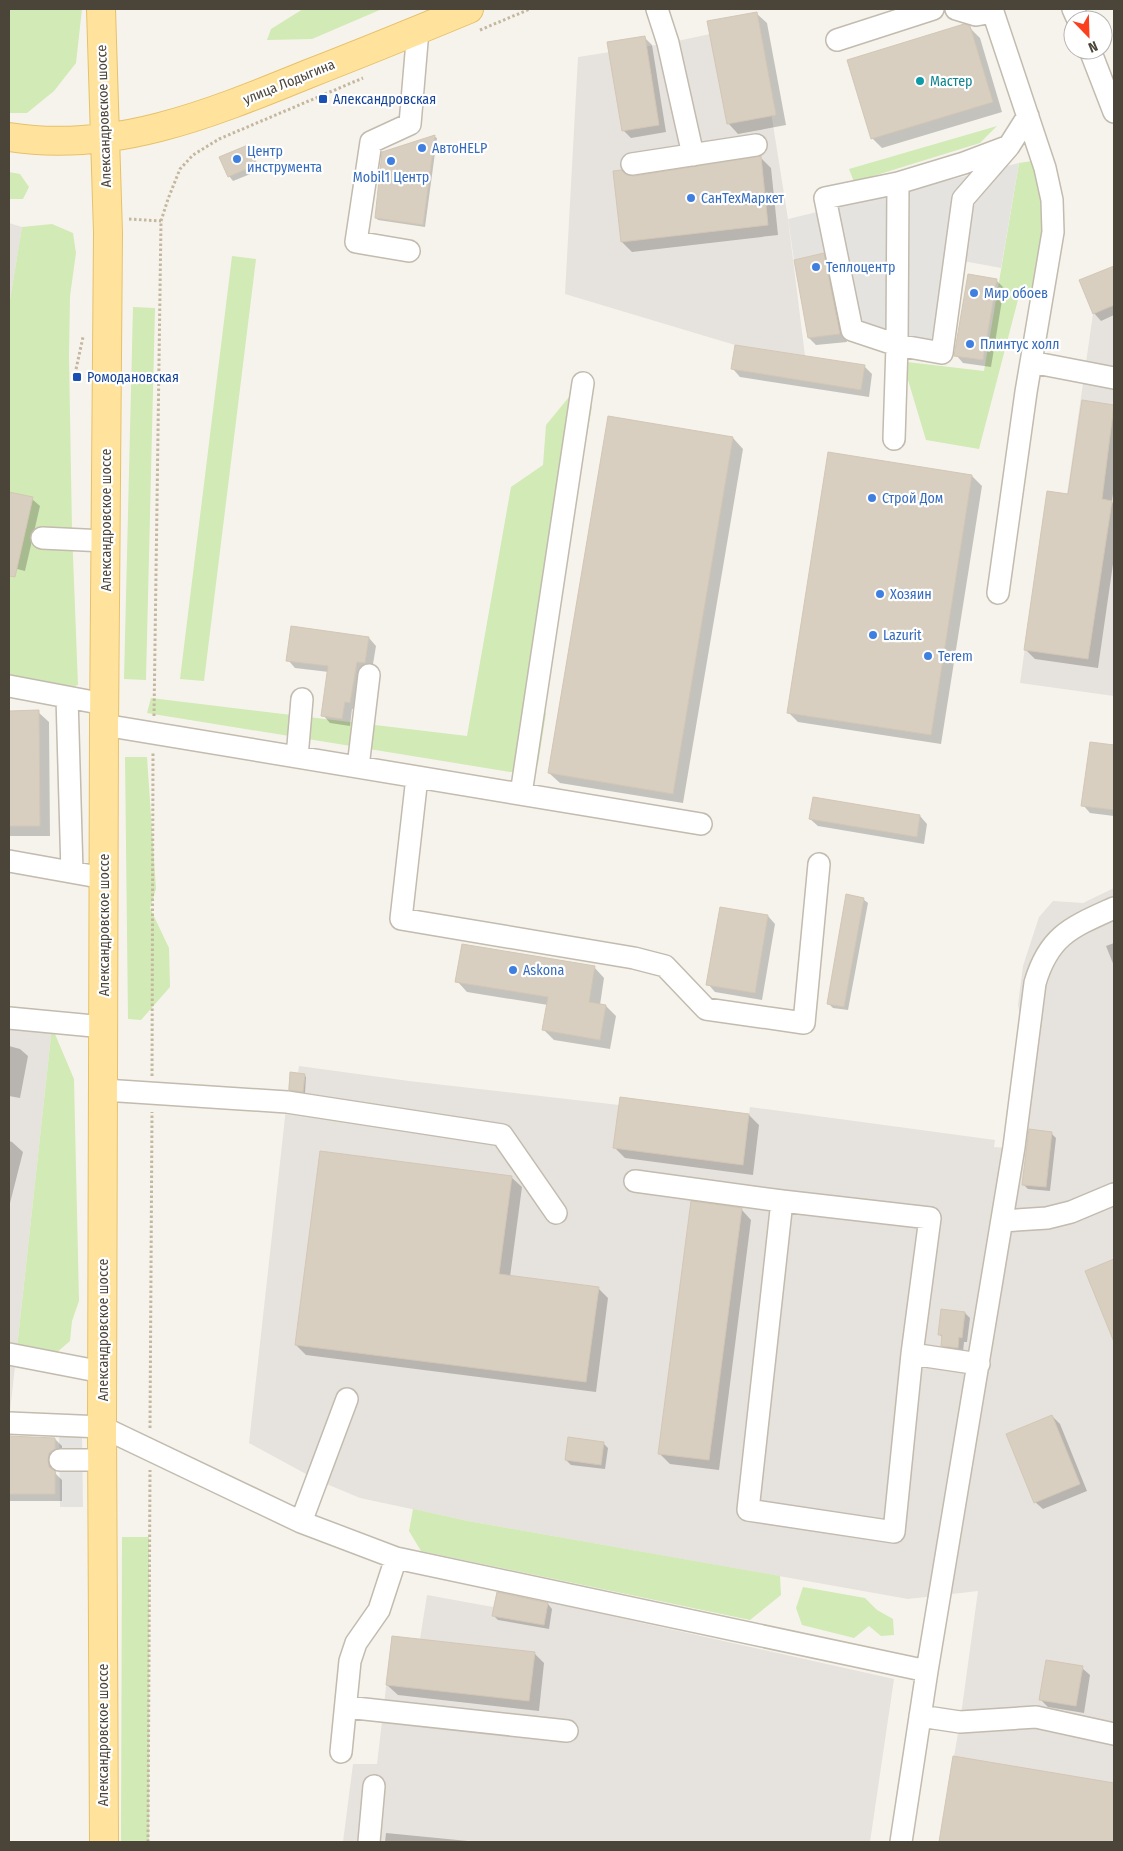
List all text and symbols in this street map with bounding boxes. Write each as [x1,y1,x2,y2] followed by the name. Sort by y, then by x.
[1063,10,1113,60] north arrow
[1086,37,1100,56] text: N
[93,44,115,188] street label: Александровское шоссе
[241,56,337,108] street label: улица Лодыгина
[930,73,973,90] place label: Мастер
[914,75,926,87] marker: Мастер
[333,91,436,108] place label: Александровская
[317,93,329,105] marker: Александровская
[432,140,487,157] place label: АвтоHELP
[416,142,428,154] marker: АвтоHELP
[247,143,322,176] place label: Центр инструмента
[231,153,243,165] marker: Центр инструмента
[385,155,397,167] marker: Mobil1 Центр
[353,169,429,186] place label: Mobil1 Центр
[701,190,784,207] place label: СанТехМаркет
[685,192,697,204] marker: СанТехМаркет
[826,259,895,276] place label: Теплоцентр
[810,261,822,273] marker: Теплоцентр
[984,285,1048,302] place label: Мир обоев
[968,287,980,299] marker: Мир обоев
[980,336,1059,353] place label: Плинтус холл
[964,338,976,350] marker: Плинтус холл
[87,369,179,386] place label: Ромодановская
[71,371,83,383] marker: Ромодановская
[98,449,115,591] street label: Александровское шоссе
[882,490,943,507] place label: Строй Дом
[866,492,878,504] marker: Строй Дом
[890,586,932,603] place label: Хозяин
[874,588,886,600] marker: Хозяин
[883,627,922,644] place label: Lazurit
[867,629,879,641] marker: Lazurit
[938,648,973,665] place label: Terem
[922,650,934,662] marker: Terem
[96,854,113,996] street label: Александровское шоссе
[523,962,564,979] place label: Askona
[507,964,519,976] marker: Askona
[95,1259,112,1401] street label: Александровское шоссе
[95,1664,112,1806] street label: Александровское шоссе

